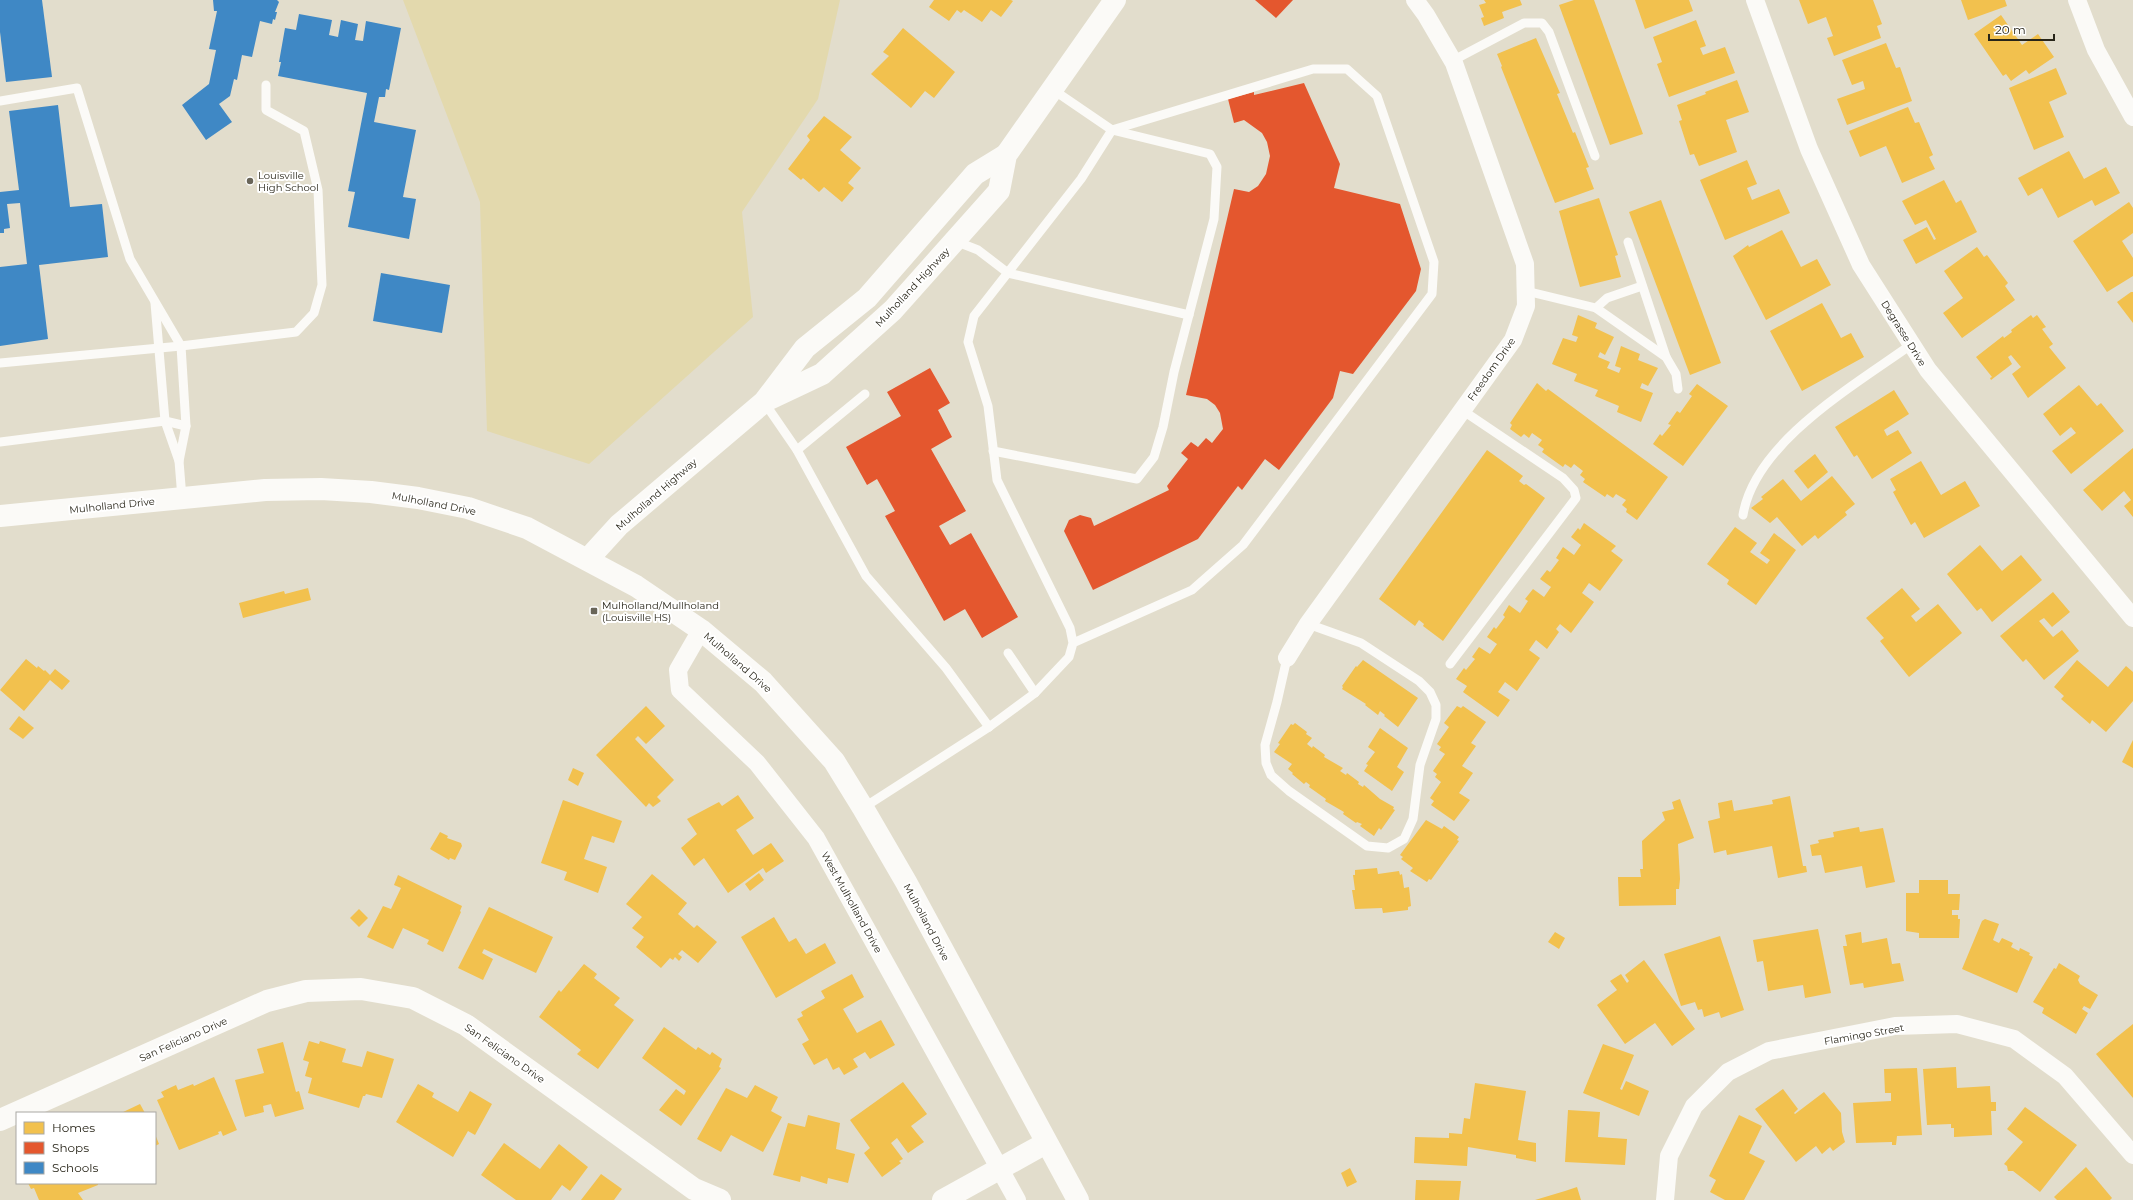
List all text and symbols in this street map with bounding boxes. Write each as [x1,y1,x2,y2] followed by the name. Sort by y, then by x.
[1989,16,2054,42] scale bar
[1995,22,2026,37] text: 20 m
[258,169,319,194] place label: Louisville High School
[245,176,255,186] marker: Louisville High School
[872,245,953,330] street label: Mulholland Highway
[1878,298,1929,369] street label: Degrasse Drive
[1465,335,1518,404] street label: Freedom Drive
[613,455,700,533] street label: Mulholland Highway
[391,489,477,518] street label: Mulholland Drive
[69,495,155,516] street label: Mulholland Drive
[602,599,719,624] place label: Mulholland/Mullholand (Louisville HS)
[589,606,599,616] marker: Mulholland/Mullholand (Louisville HS)
[701,629,774,695] street label: Mulholland Drive
[818,849,885,955] street label: West Mulholland Drive
[901,881,952,963] street label: Mulholland Drive
[137,1014,229,1065] street label: San Feliciano Drive
[462,1021,547,1086] street label: San Feliciano Drive
[1823,1021,1905,1048] street label: Flamingo Street
[16,1112,156,1184] legend
[52,1120,95,1135] text: Homes
[52,1140,89,1155] text: Shops
[52,1160,98,1175] text: Schools

